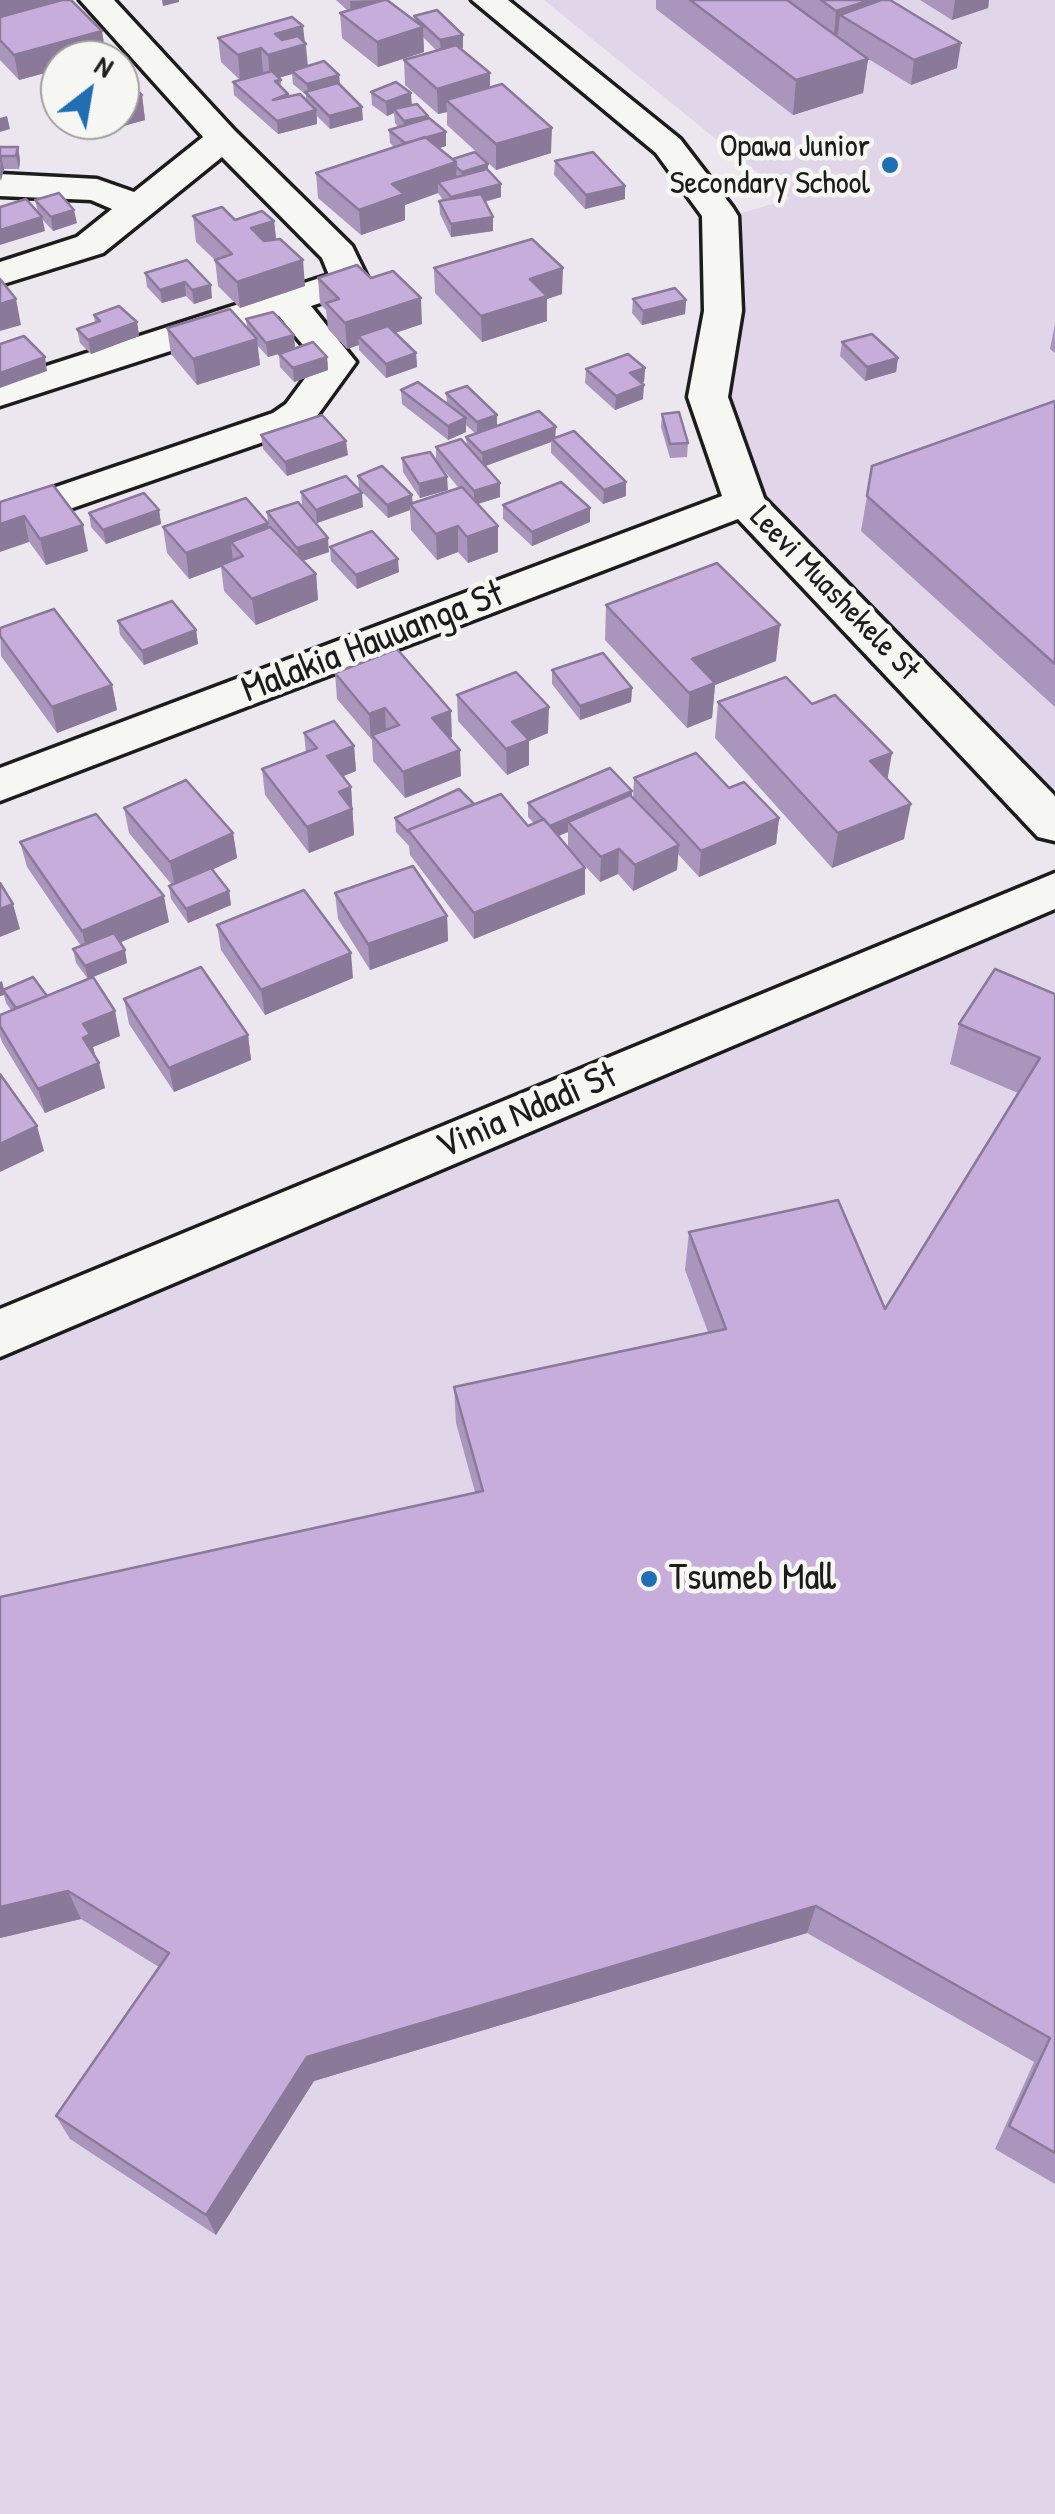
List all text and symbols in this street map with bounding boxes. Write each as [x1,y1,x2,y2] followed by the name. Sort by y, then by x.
[40,40,140,140] north arrow
[88,46,121,86] text: N
[670,128,870,203] place label: Opawa Junior Secondary School
[879,154,901,176] marker: Opawa Junior Secondary School
[741,499,927,689] street label: Leevi Muashekele St
[236,572,510,714] street label: Malakia Hauuanga St
[430,1054,624,1170] street label: Vinia Ndadi St
[669,1556,836,1602] place label: Tsumeb Mall
[638,1568,660,1590] marker: Tsumeb Mall

